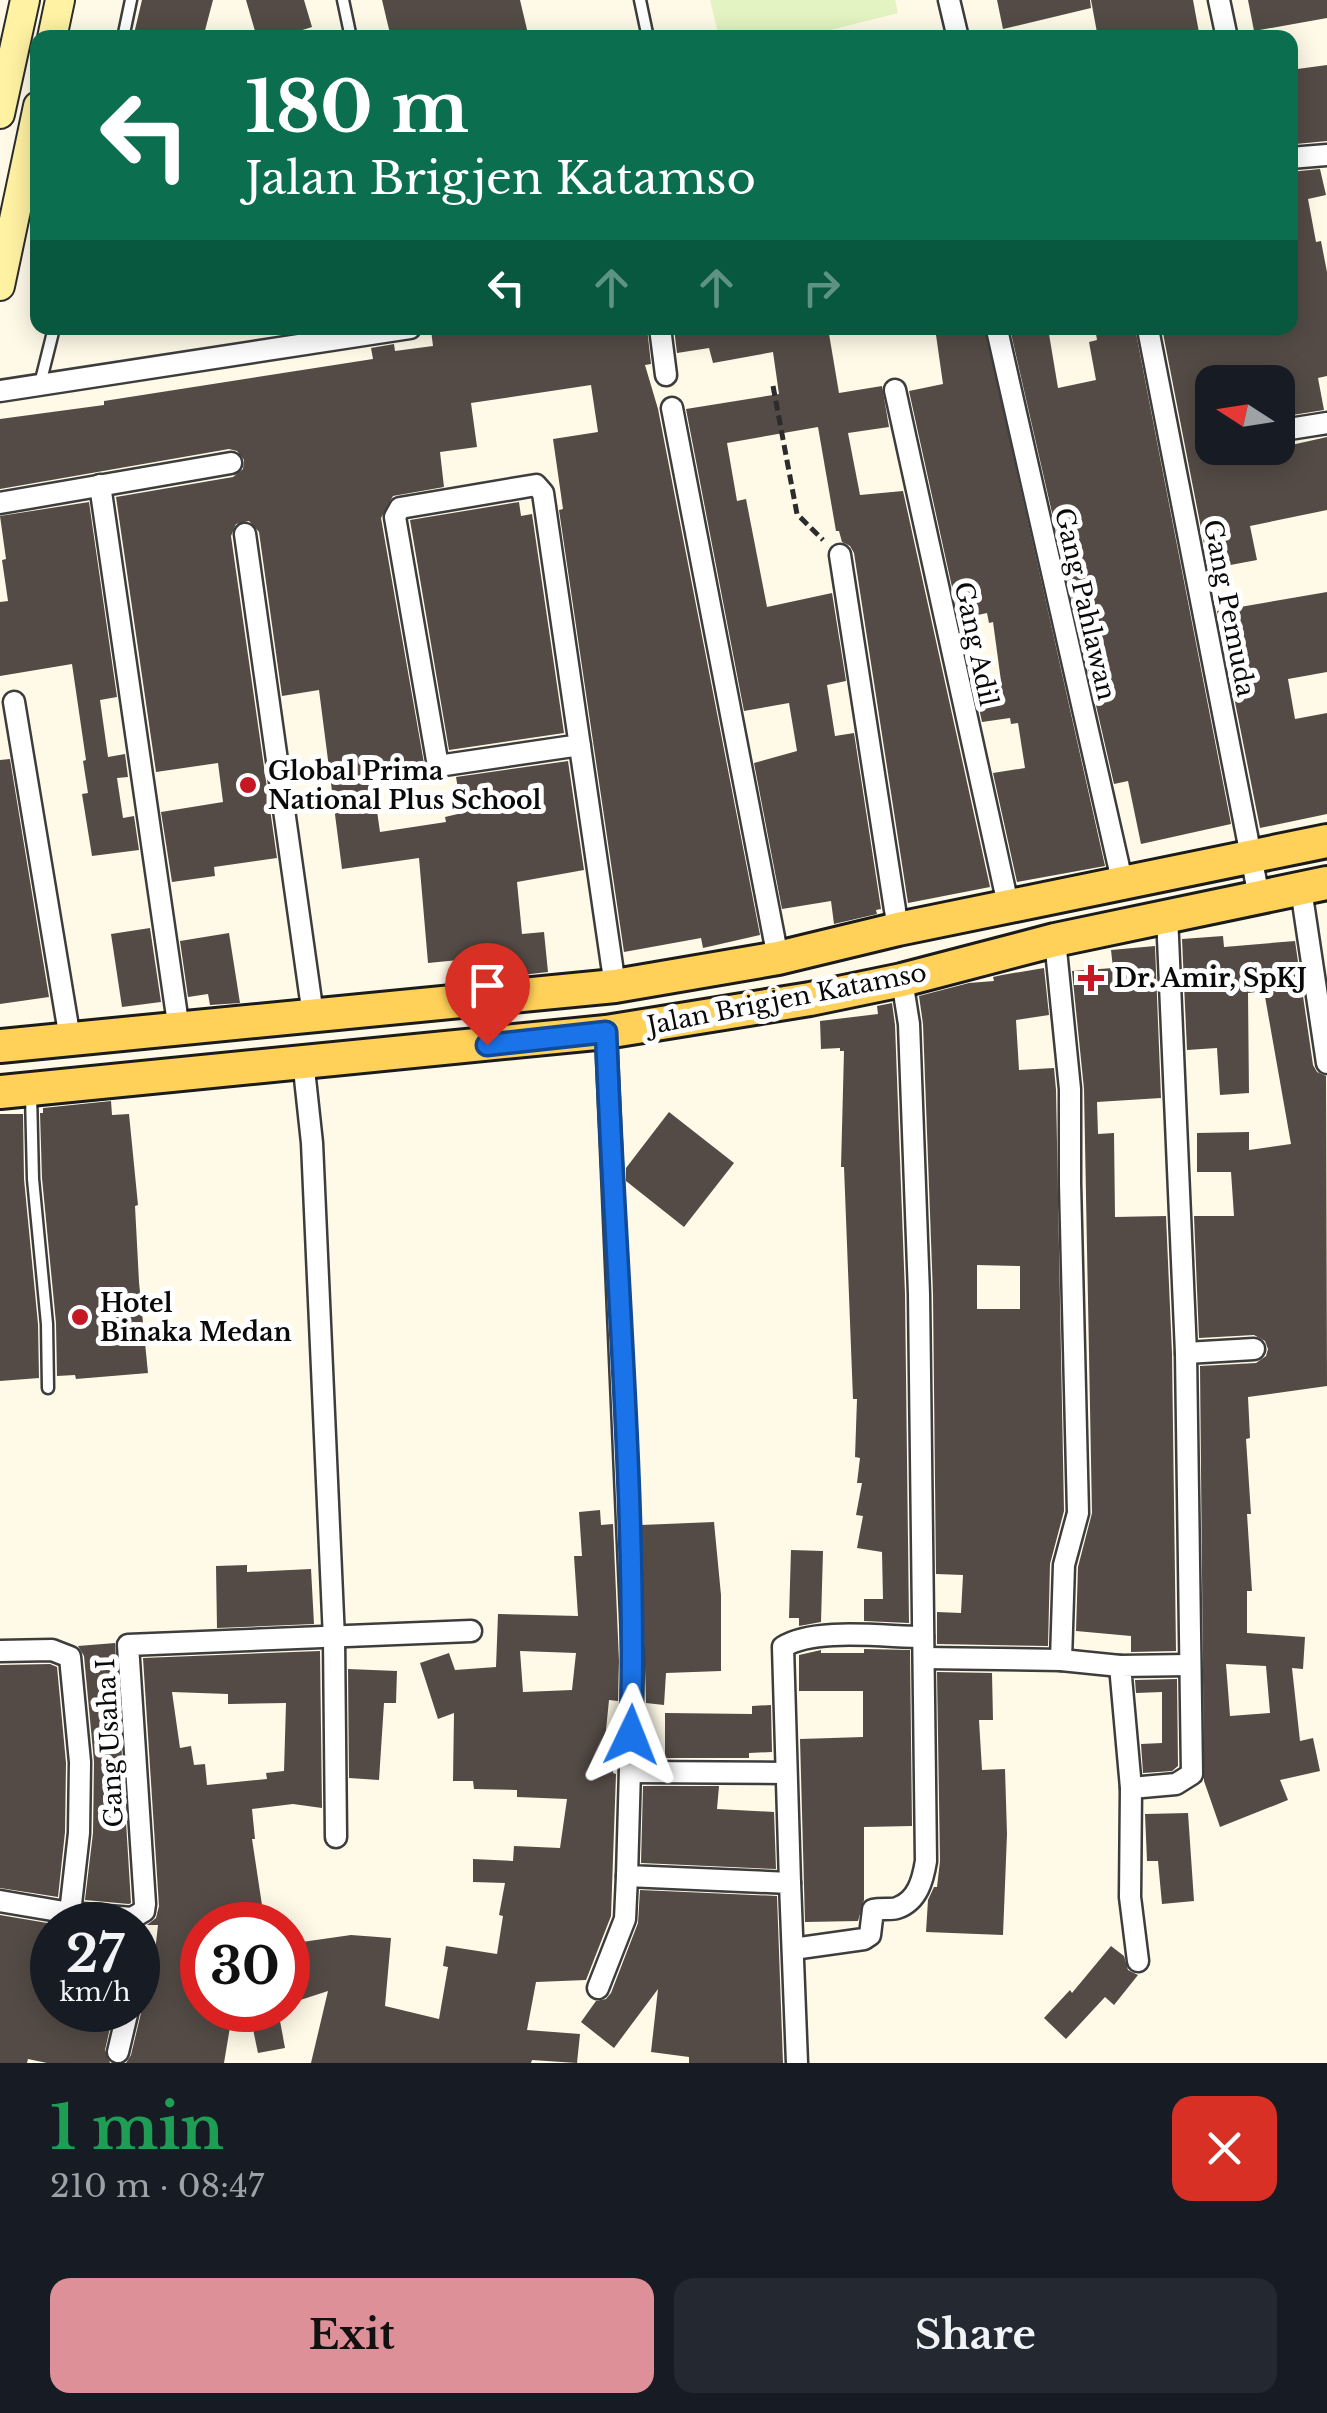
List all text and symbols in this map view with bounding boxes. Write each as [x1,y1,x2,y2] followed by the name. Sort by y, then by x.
[245,64,469,151] text: 180 m
[80,70,210,200] icon: left
[245,150,756,206] text: Jalan Brigjen Katamso
[479,260,534,315] icon: left
[584,260,639,315] icon: ahead
[689,260,744,315] icon: ahead
[794,260,849,315] icon: right
[1195,365,1295,465] north arrow
[1195,365,1295,465] map controls
[1048,505,1122,703] street label: Gang Pahlawan
[1197,517,1261,699] street label: Gang Pemuda
[948,579,1004,709] street label: Gang Adil
[268,756,541,816] place label: Global Prima National Plus School
[237,774,259,796] marker: Global Prima National Plus School
[445,943,530,1046] pin
[642,957,929,1042] street label: Jalan Brigjen Katamso
[460,958,515,1013] icon: arrive
[1114,963,1307,994] place label: Dr. Amir, SpKJ
[1078,965,1104,991] marker: Dr. Amir, SpKJ
[100,1288,292,1348] place label: Hotel Binaka Medan
[69,1306,91,1328] marker: Hotel Binaka Medan
[90,1658,130,1828] street label: Gang Usaha I
[579,1683,683,1787] position arrow
[180,1902,310,2032] speed limit sign: 30
[66,1923,124,1986] text: 27
[60,1977,130,2008] text: km/h
[50,2091,224,2165] text: 1 min
[1172,2096,1277,2201] button: close
[50,2166,264,2206] text: 210 m · 08:47
[50,2278,654,2393] button: Exit
[674,2278,1277,2393] button: Share

